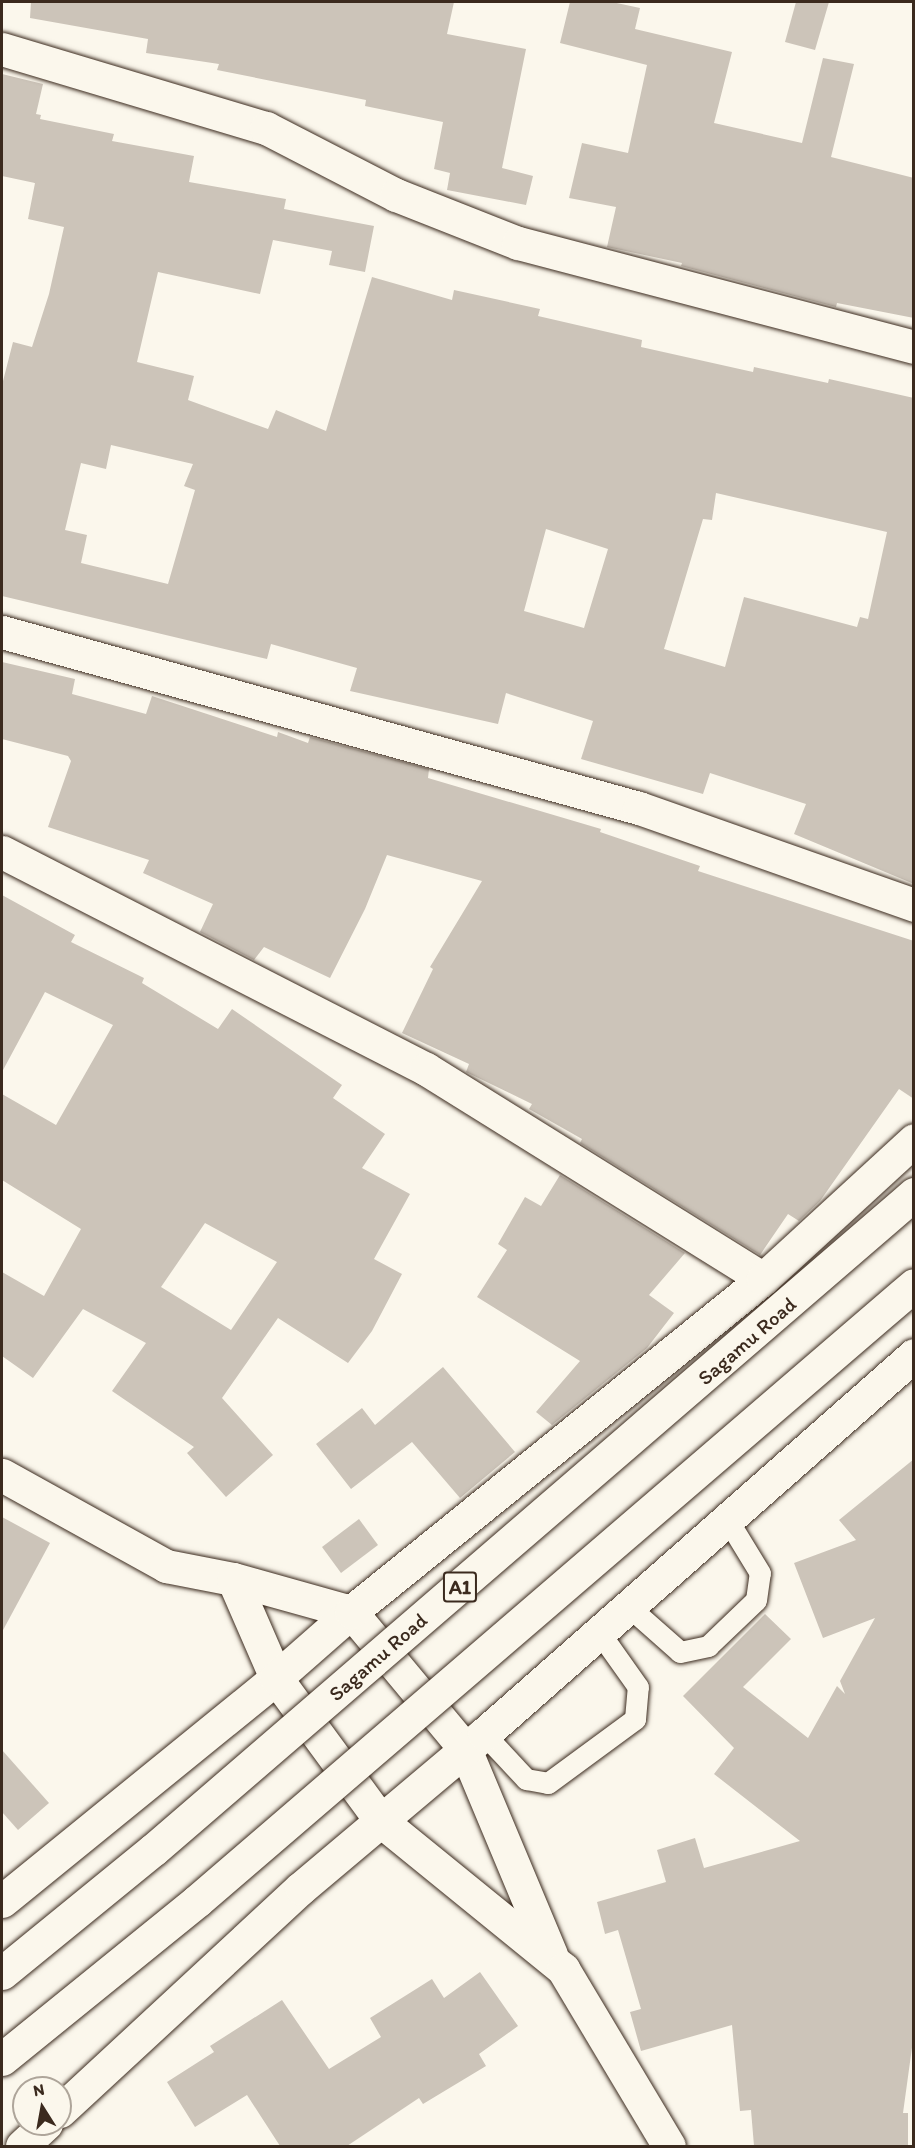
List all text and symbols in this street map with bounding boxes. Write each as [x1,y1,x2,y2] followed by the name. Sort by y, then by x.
[693,1291,801,1391] street label: Sagamu Road
[442,1570,478,1604] road number: A1
[324,1607,432,1707] street label: Sagamu Road
[12,2076,72,2136] north arrow
[32,2079,46,2100] text: N

